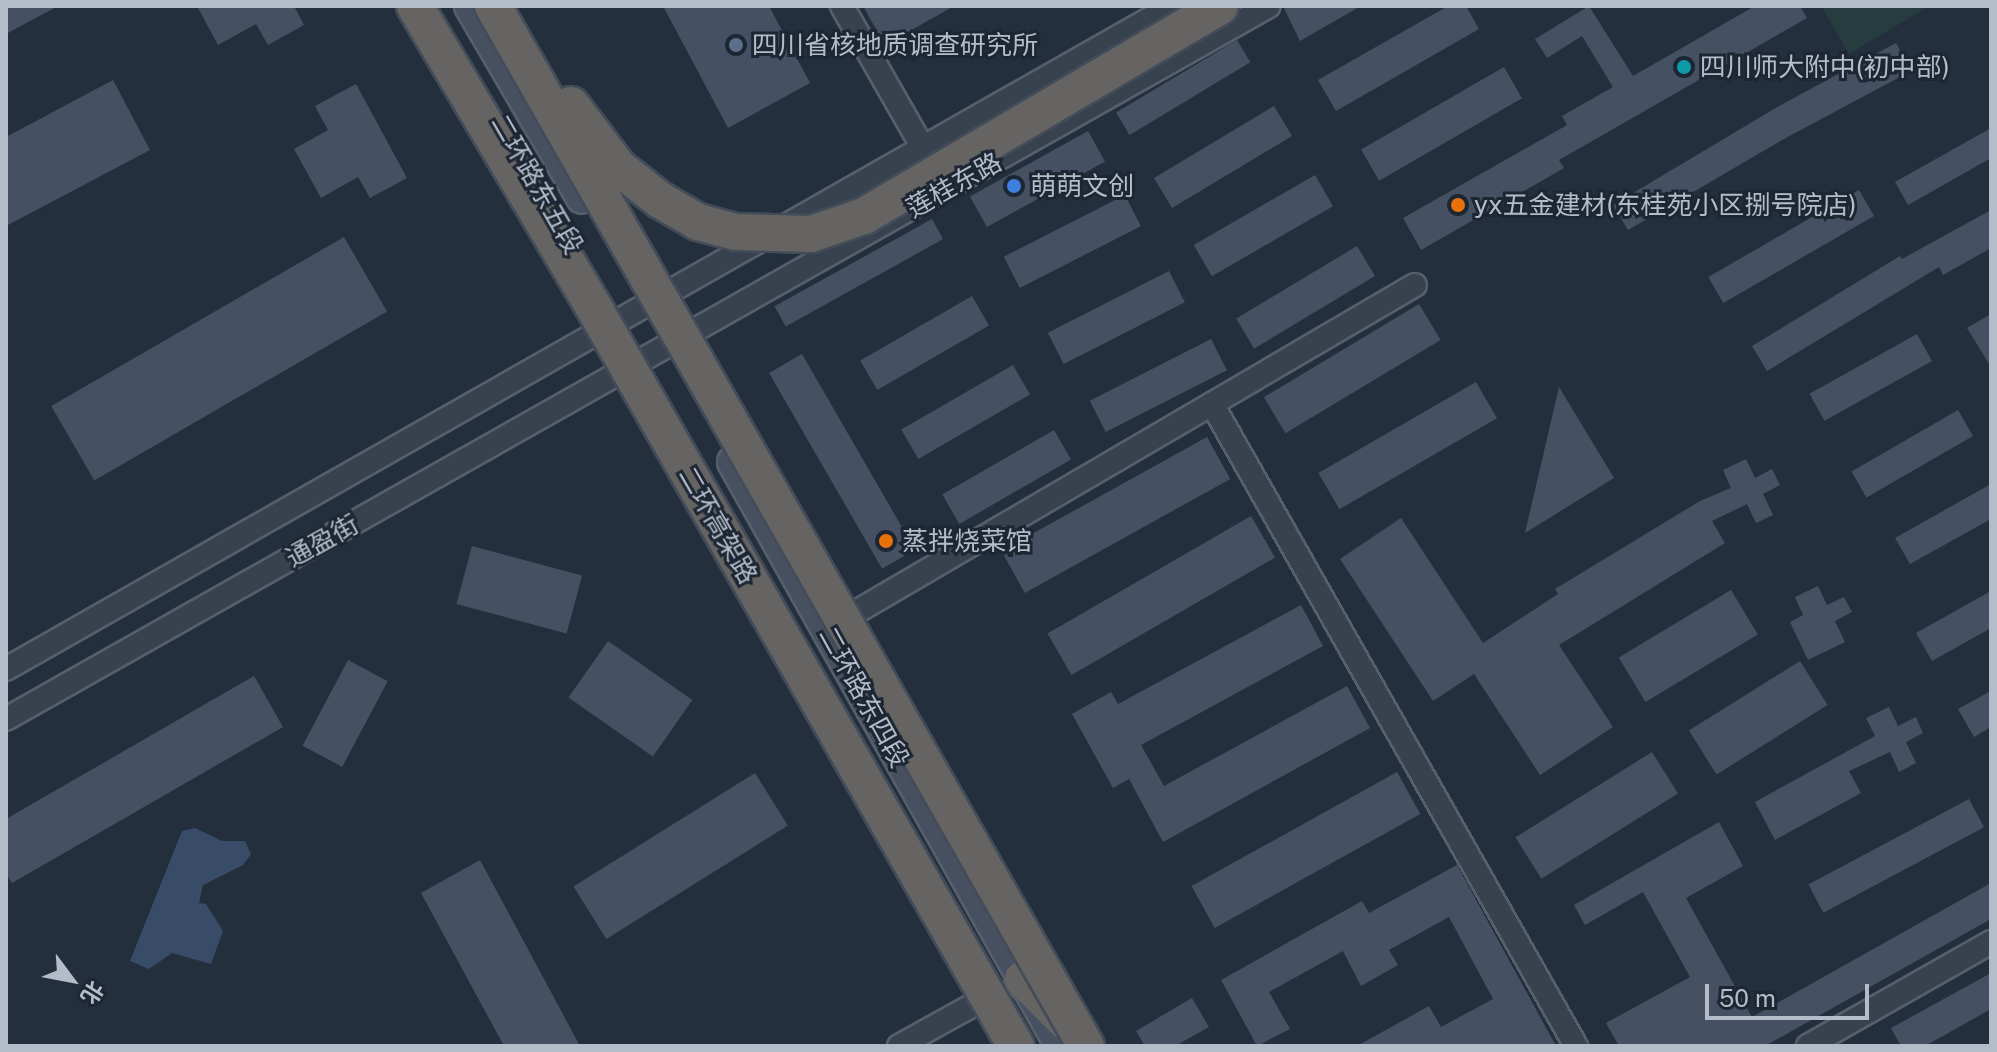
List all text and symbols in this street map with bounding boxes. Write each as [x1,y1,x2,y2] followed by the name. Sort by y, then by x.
[752,29,1038,61] place label: 四川省核地质调查研究所
[727,36,745,54] marker: 四川省核地质调查研究所
[1700,51,1950,83] place label: 四川师大附中(初中部)
[1675,58,1693,76] marker: 四川师大附中(初中部)
[484,109,590,259] street label: 二环路东五段
[901,146,1007,224] street label: 莲桂东路
[1030,170,1134,202] place label: 萌萌文创
[1005,177,1023,195] marker: 萌萌文创
[1474,189,1856,221] place label: yx五金建材(东桂苑小区捌号院店)
[1449,196,1467,214] marker: yx五金建材(东桂苑小区捌号院店)
[672,461,764,589] street label: 二环高架路
[280,508,364,574] street label: 通盈街
[902,525,1032,557] place label: 蒸拌烧菜馆
[877,532,895,550] marker: 蒸拌烧菜馆
[813,621,915,773] street label: 二环路东四段
[32,940,112,1020] north arrow
[1709,968,1873,1018] scale bar
[75,976,109,1009] text: 北
[1719,984,1776,1012] text: 50 m

